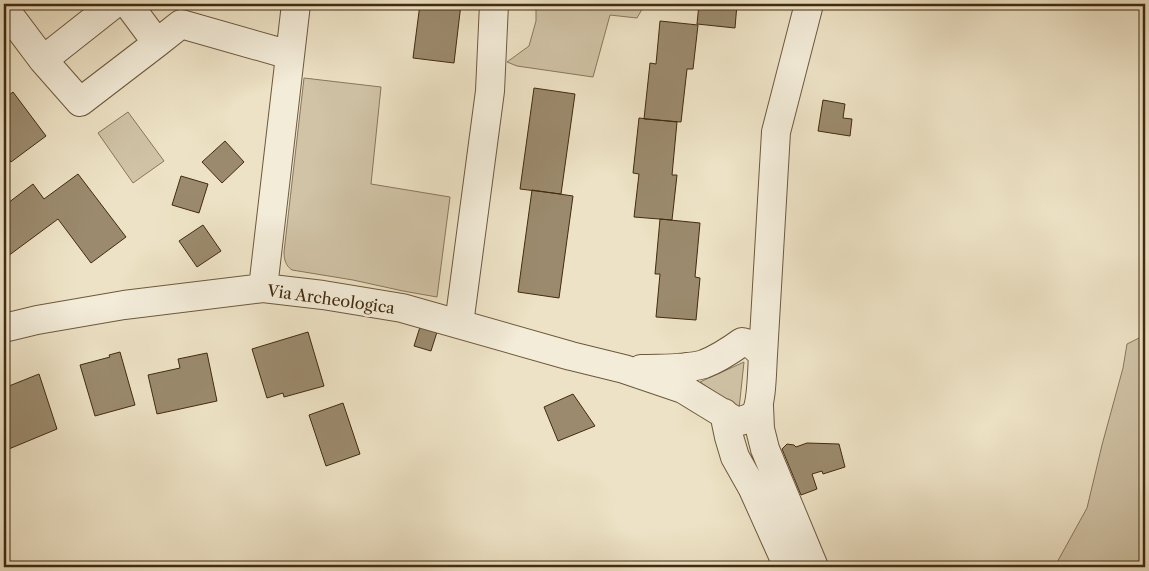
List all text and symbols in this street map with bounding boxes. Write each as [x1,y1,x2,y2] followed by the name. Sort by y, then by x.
[265,280,397,318] street label: Via Archeologica

